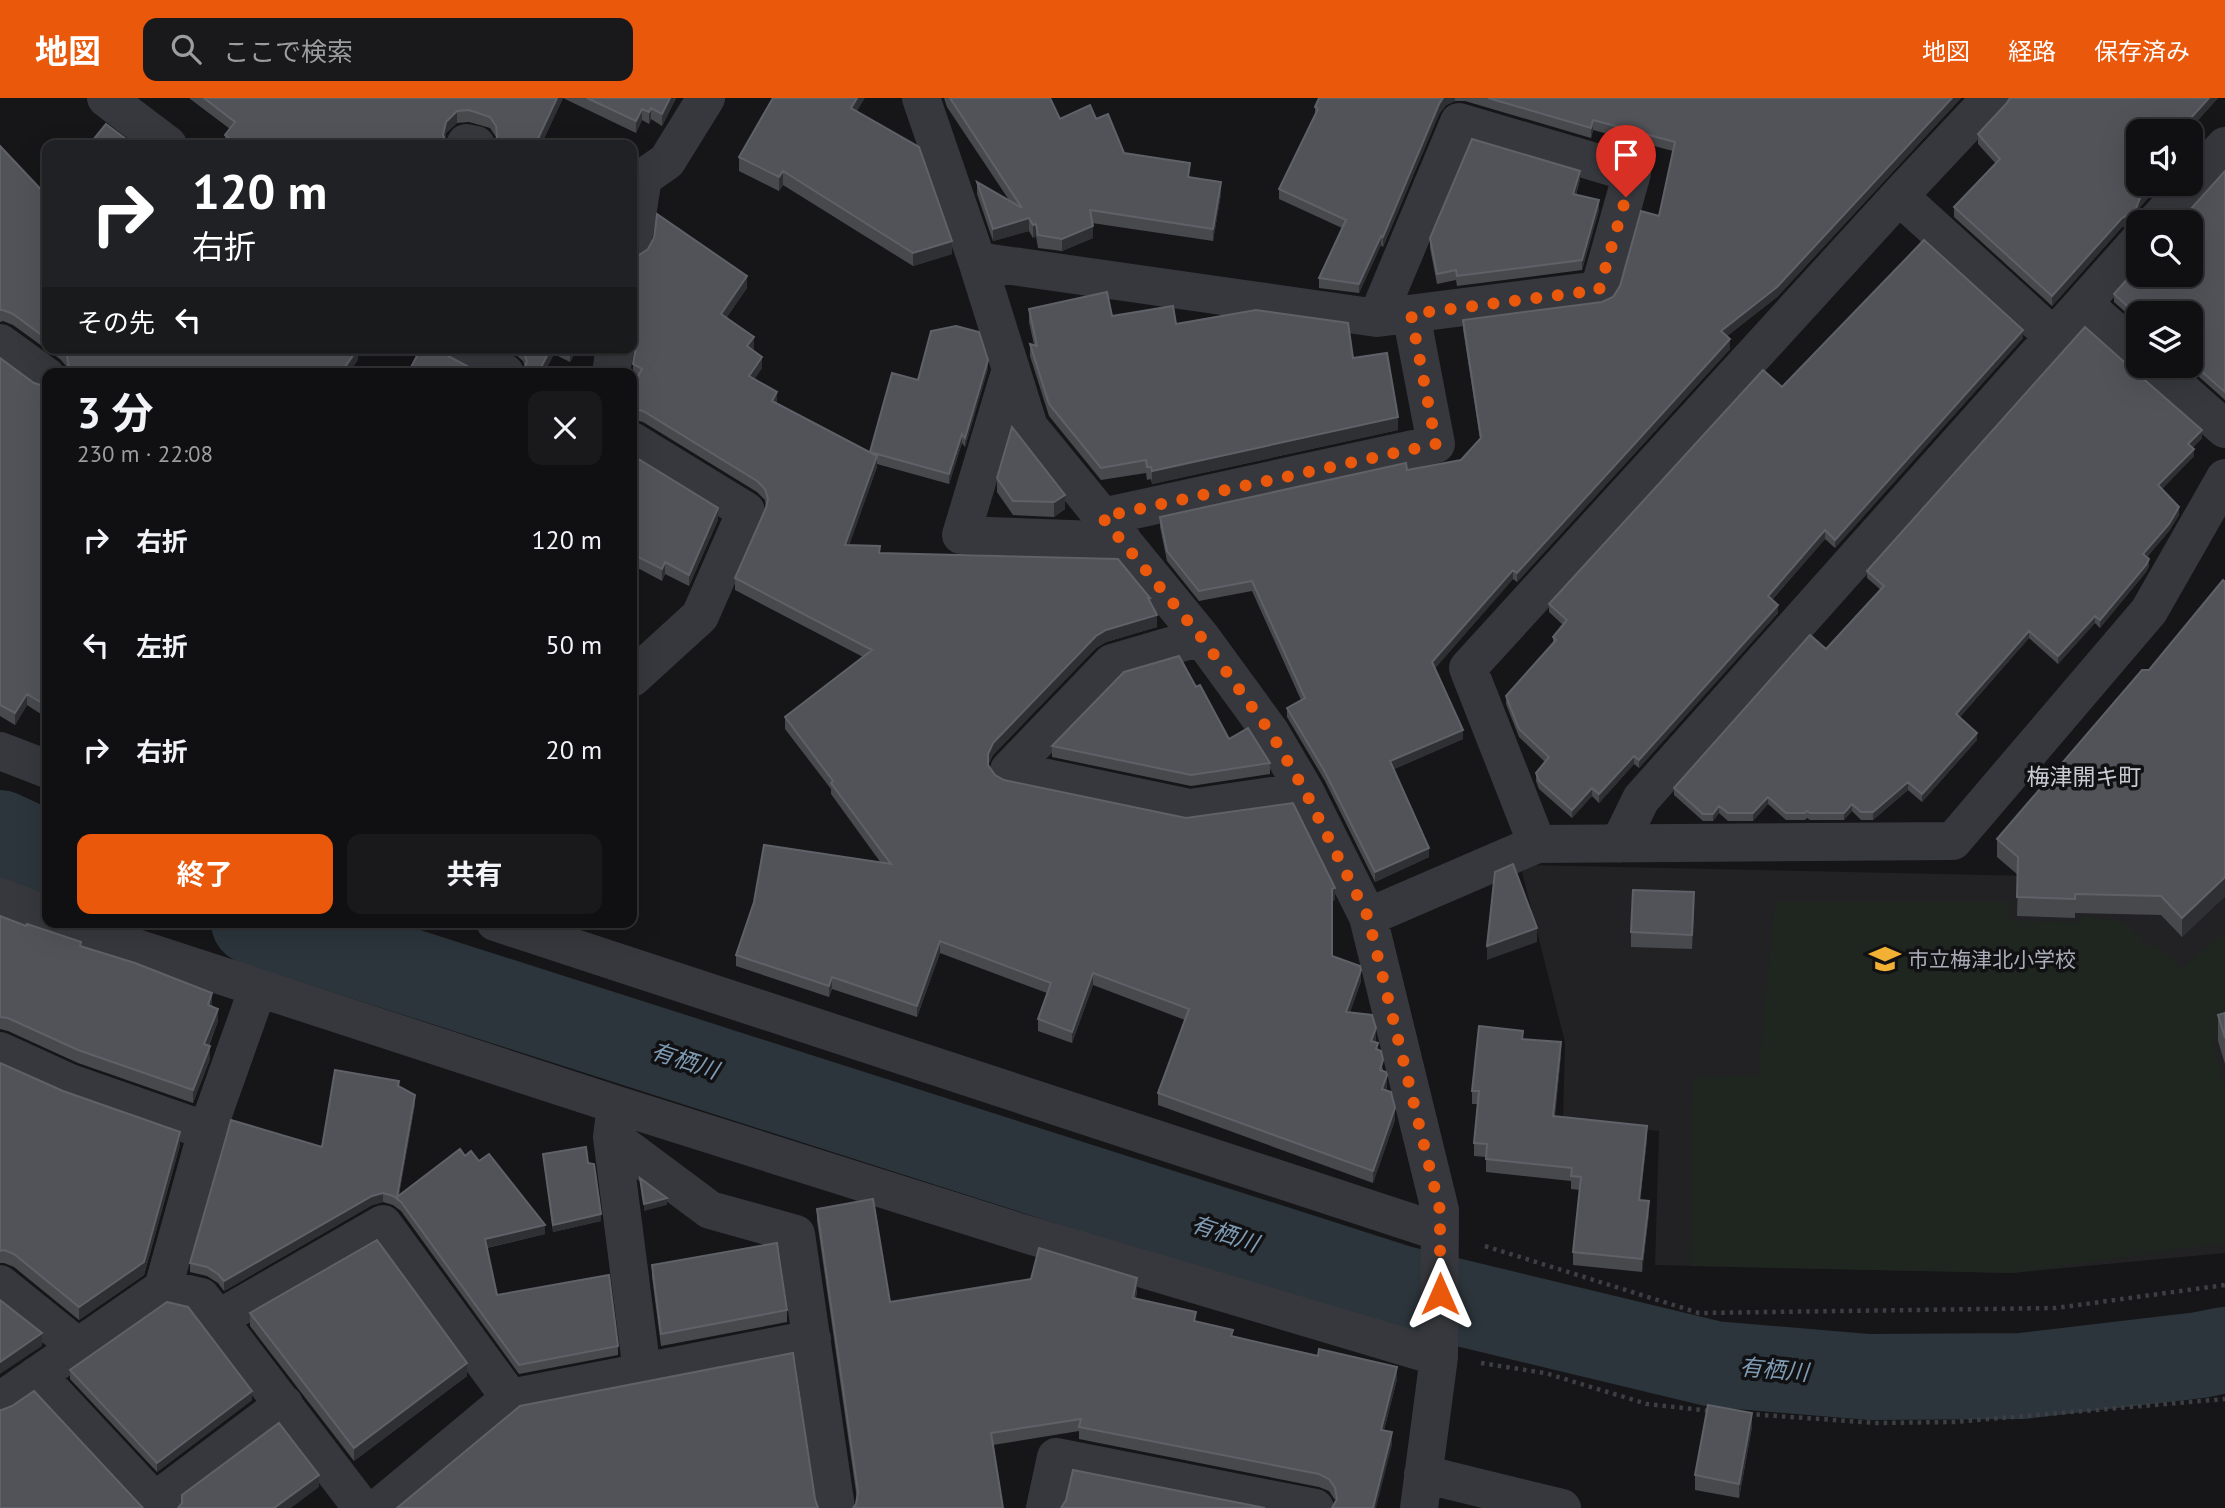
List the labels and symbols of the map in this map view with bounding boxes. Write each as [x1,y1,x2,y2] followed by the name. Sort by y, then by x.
[1596,125,1656,197] pin
[2027,762,2142,791] district label: 梅津開キ町
[1868,942,1902,976] school or university icon: 市立梅津北小学校
[1908,946,2076,973] place label: 市立梅津北小学校
[648,1036,725,1085] water label: 有栖川
[1188,1209,1265,1258] water label: 有栖川
[1403,1257,1477,1331] position arrow
[1738,1352,1813,1387] water label: 有栖川

